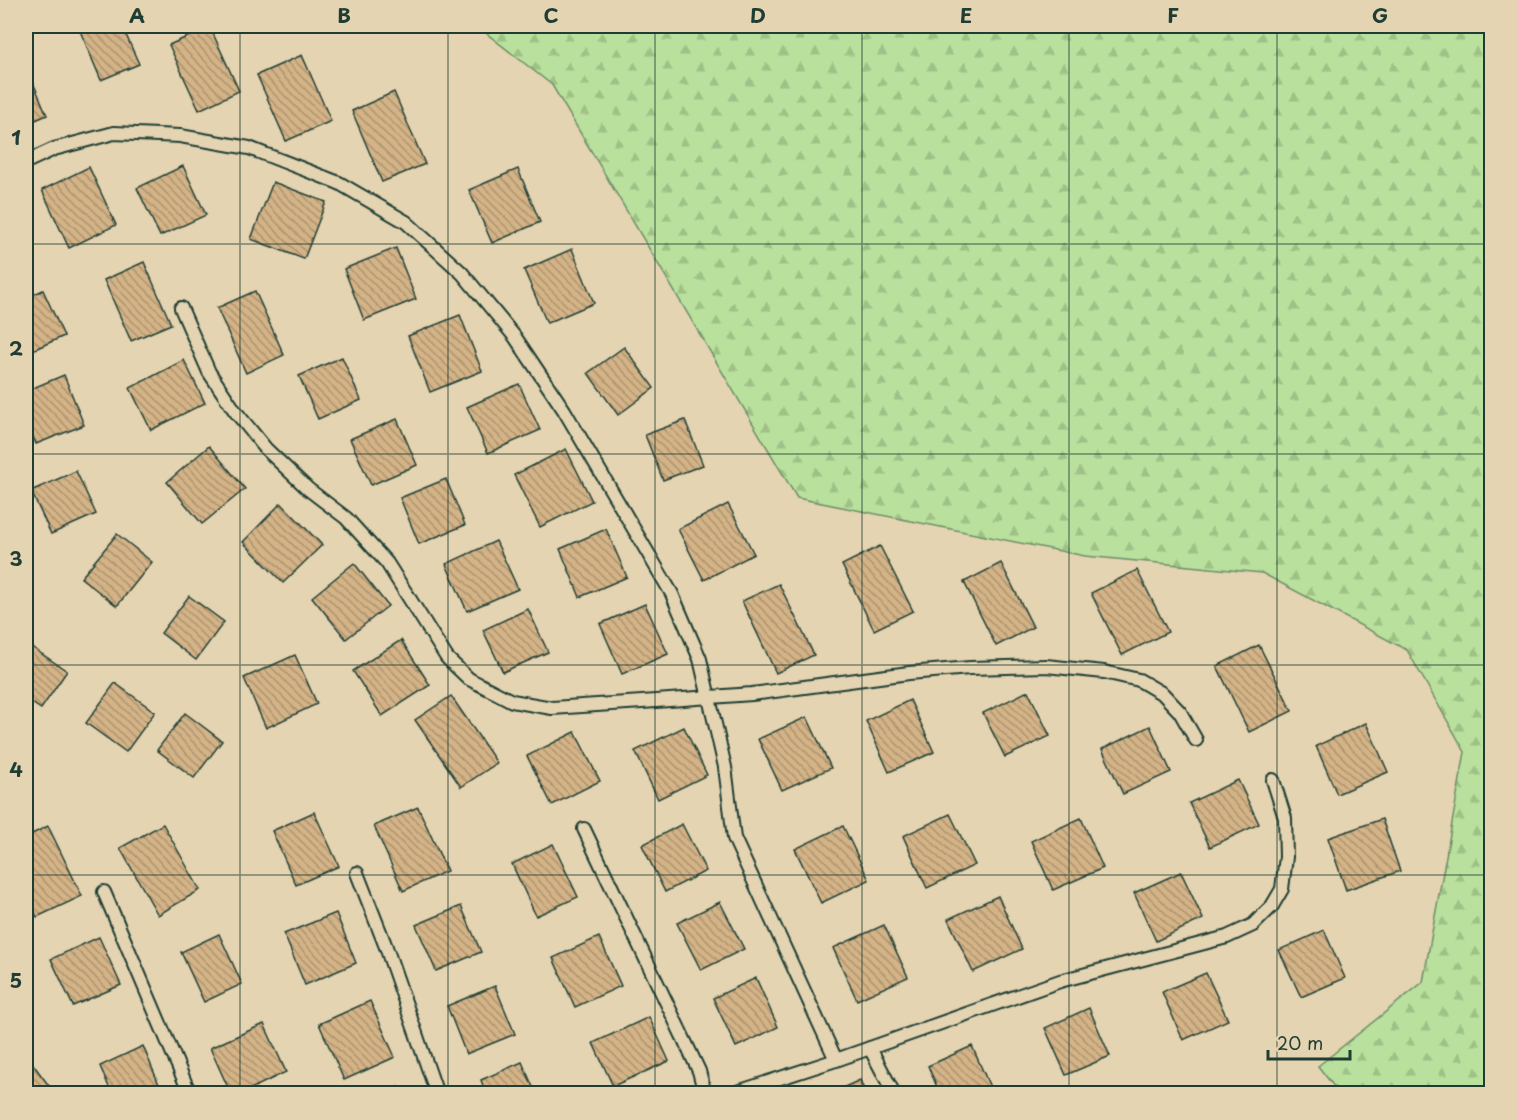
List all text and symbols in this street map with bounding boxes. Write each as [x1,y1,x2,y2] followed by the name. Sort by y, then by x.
[129,0,145,30] text: A
[337,0,351,30] text: B
[543,0,559,30] text: C
[750,0,766,30] text: D
[960,0,972,30] text: E
[1167,0,1179,30] text: F
[1372,0,1388,30] text: G
[11,122,21,152] text: 1
[9,333,23,363] text: 2
[9,543,23,573] text: 3
[9,754,23,784] text: 4
[10,965,22,995] text: 5
[1268,1023,1350,1061] scale bar
[1277,1029,1323,1056] text: 20 m

